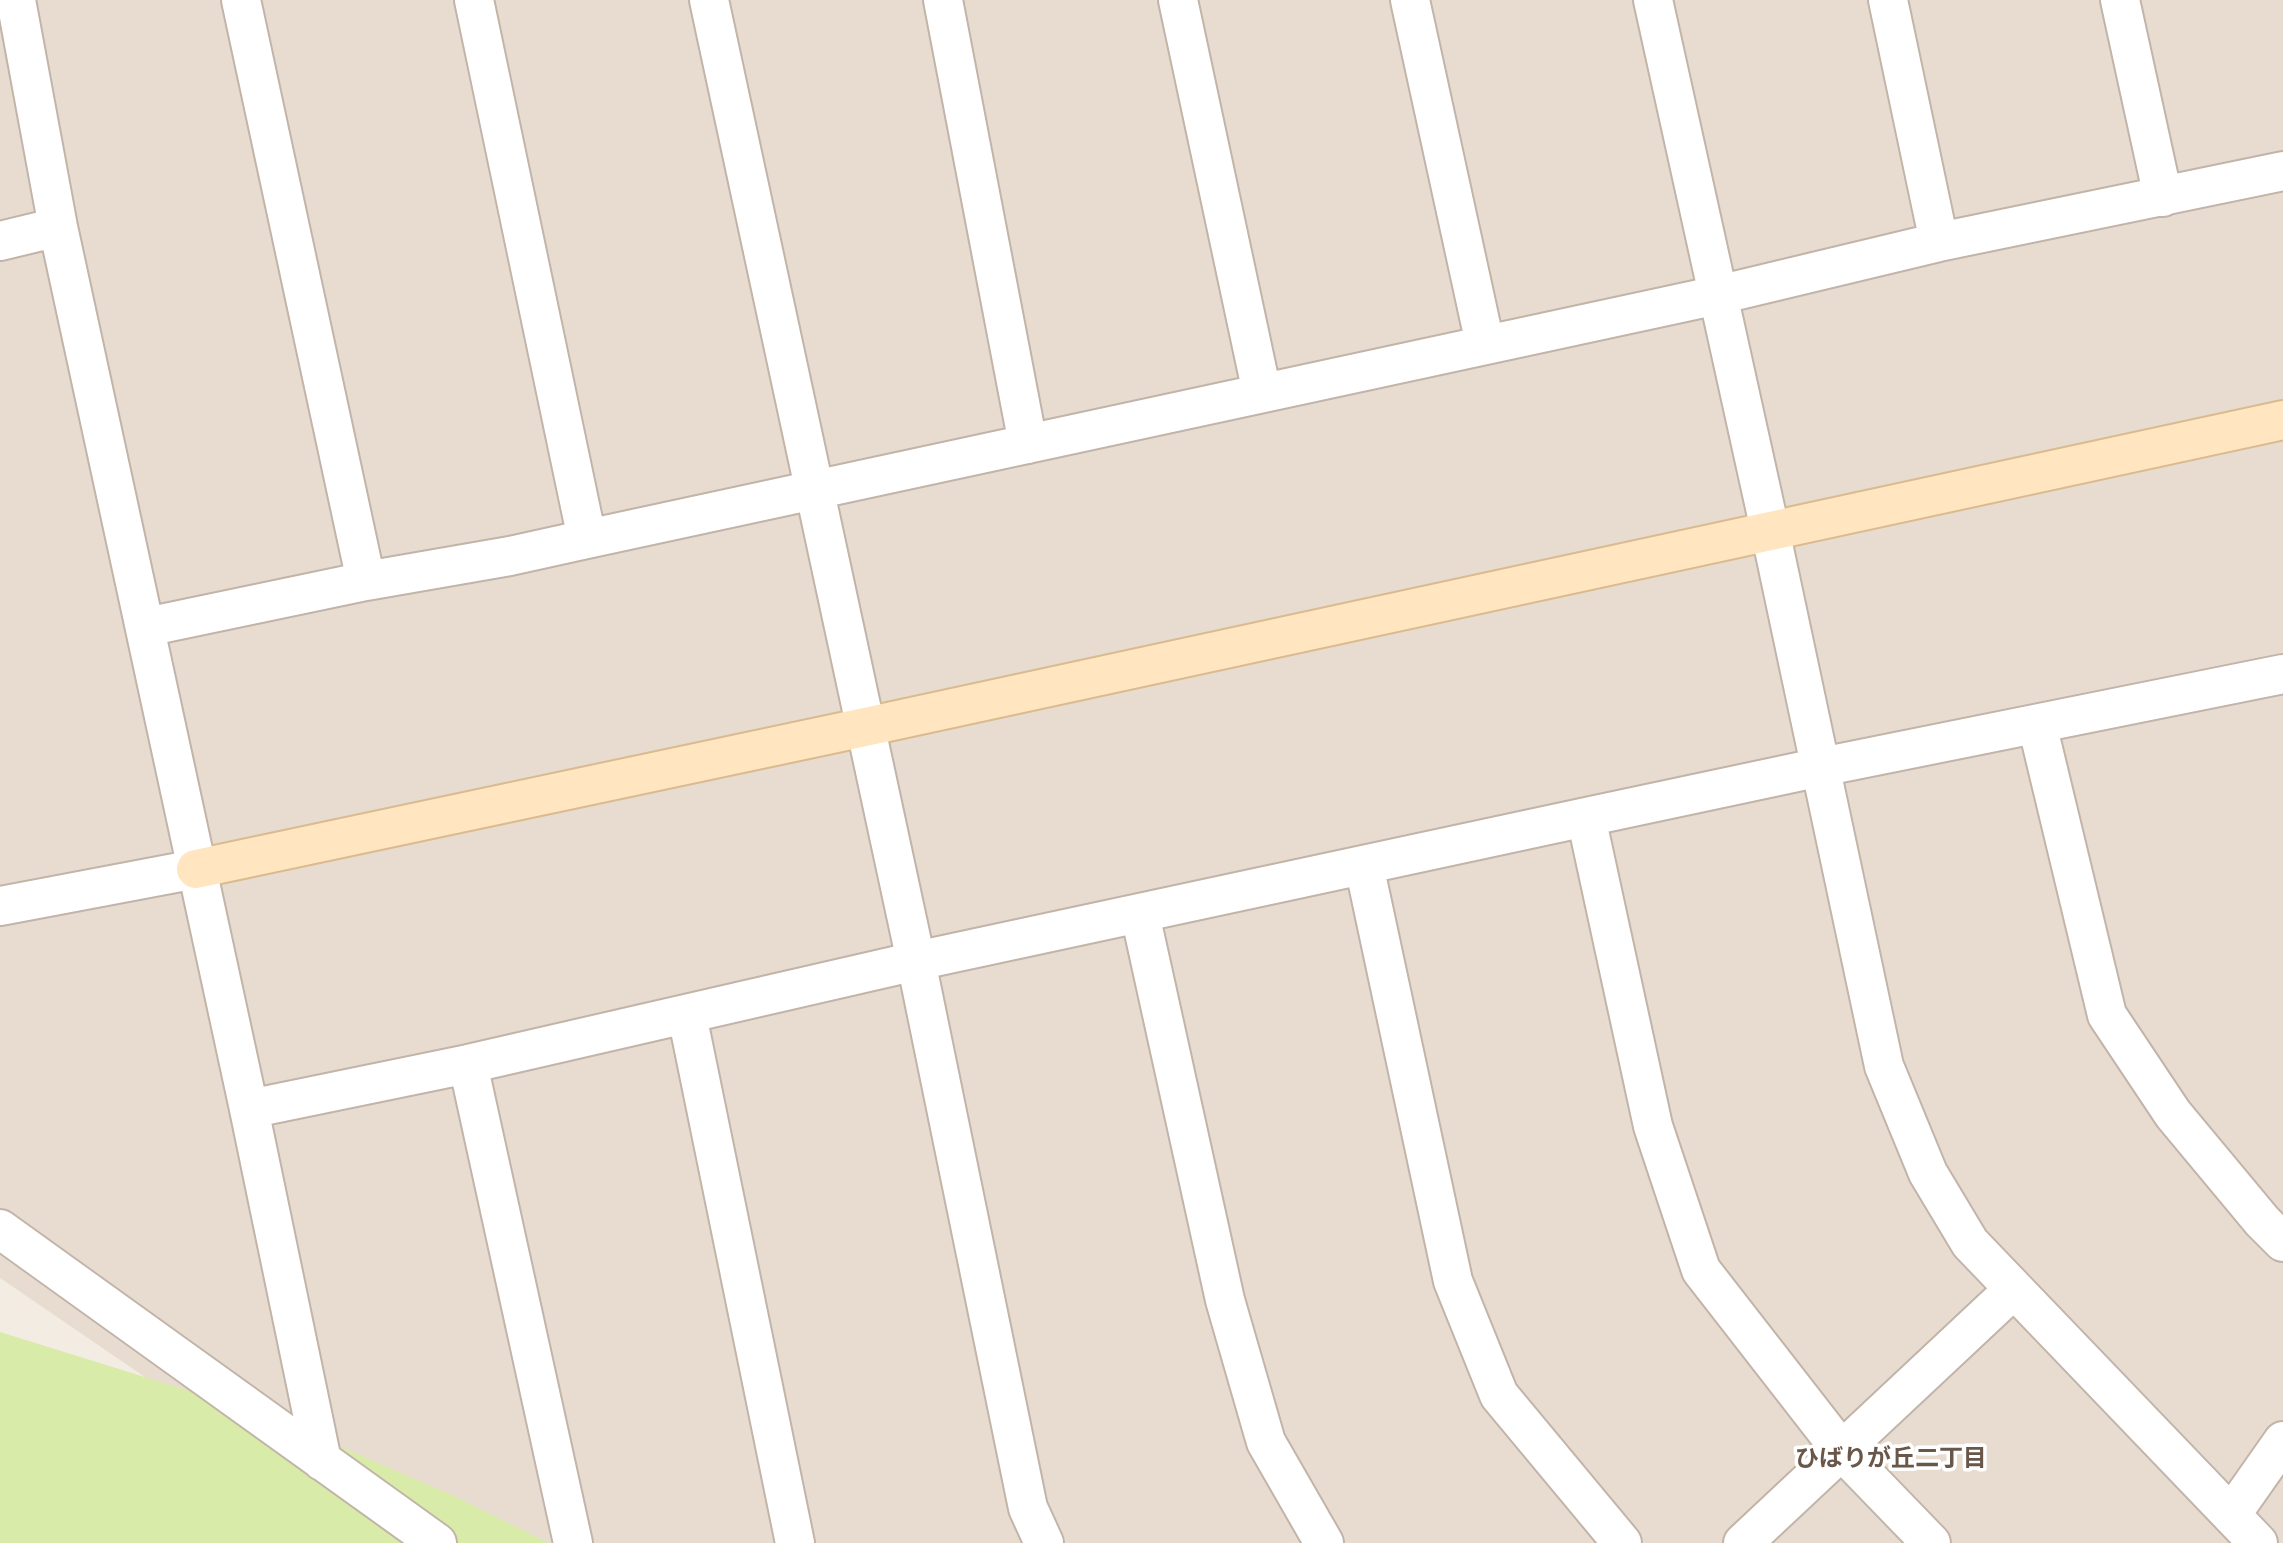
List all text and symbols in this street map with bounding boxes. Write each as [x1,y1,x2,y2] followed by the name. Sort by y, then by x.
[1795,1445,1987,1473] district label: ひばりが丘二丁目

